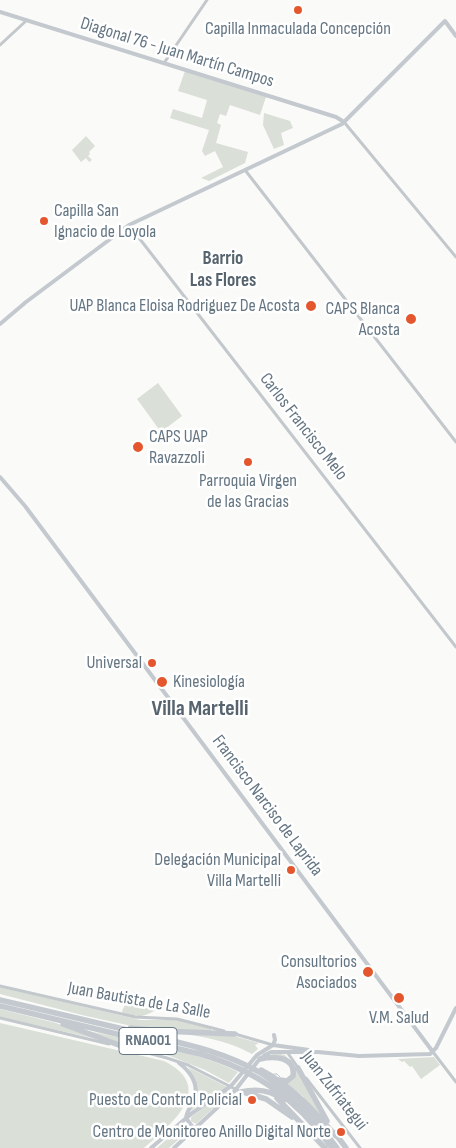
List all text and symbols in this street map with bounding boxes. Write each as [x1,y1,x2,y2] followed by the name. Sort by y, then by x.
[292,4,304,16] marker: Capilla Inmaculada Concepción
[78,13,276,93] street label: Diagonal 76 - Juan Martín Campos
[205,18,391,40] place label: Capilla Inmaculada Concepción
[54,200,156,242] place label: Capilla San Ignacio de Loyola
[38,215,50,227] marker: Capilla San Ignacio de Loyola
[190,248,256,292] district label: Barrio Las Flores
[69,295,300,317] place label: UAP Blanca Eloisa Rodriguez De Acosta
[325,298,400,340] place label: CAPS Blanca Acosta
[304,299,318,313] marker: UAP Blanca Eloisa Rodriguez De Acosta
[404,312,418,326] marker: CAPS Blanca Acosta
[254,369,352,485] street label: Carlos Francisco Melo
[149,426,208,468] place label: CAPS UAP Ravazzoli
[131,440,145,454] marker: CAPS UAP Ravazzoli
[242,456,254,468] marker: Parroquia Virgen de las Gracias
[199,470,297,512] place label: Parroquia Virgen de las Gracias
[86,652,142,674] place label: Universal
[146,657,158,669] marker: Universal
[173,671,245,693] place label: Kinesiología
[155,675,169,689] marker: Kinesiología
[152,696,248,722] district label: Villa Martelli
[207,731,327,881] street label: Francisco Narciso de Laprida
[154,849,281,892] place label: Delegación Municipal Villa Martelli
[285,864,297,876] marker: Delegación Municipal Villa Martelli
[281,951,357,994] place label: Consultorios Asociados
[361,965,375,979] marker: Consultorios Asociados
[66,978,212,1024] street label: Juan Bautista de La Salle
[392,991,406,1005] marker: V.M. Salud
[369,1007,429,1029] place label: V.M. Salud
[119,1028,177,1054] road number: RNA001
[296,1047,372,1135] street label: Juan Zufriategui
[89,1089,242,1111] place label: Puesto de Control Policial
[246,1094,258,1106] marker: Puesto de Control Policial
[93,1121,331,1143] place label: Centro de Monitoreo Anillo Digital Norte
[335,1126,347,1138] marker: Centro de Monitoreo Anillo Digital Norte

